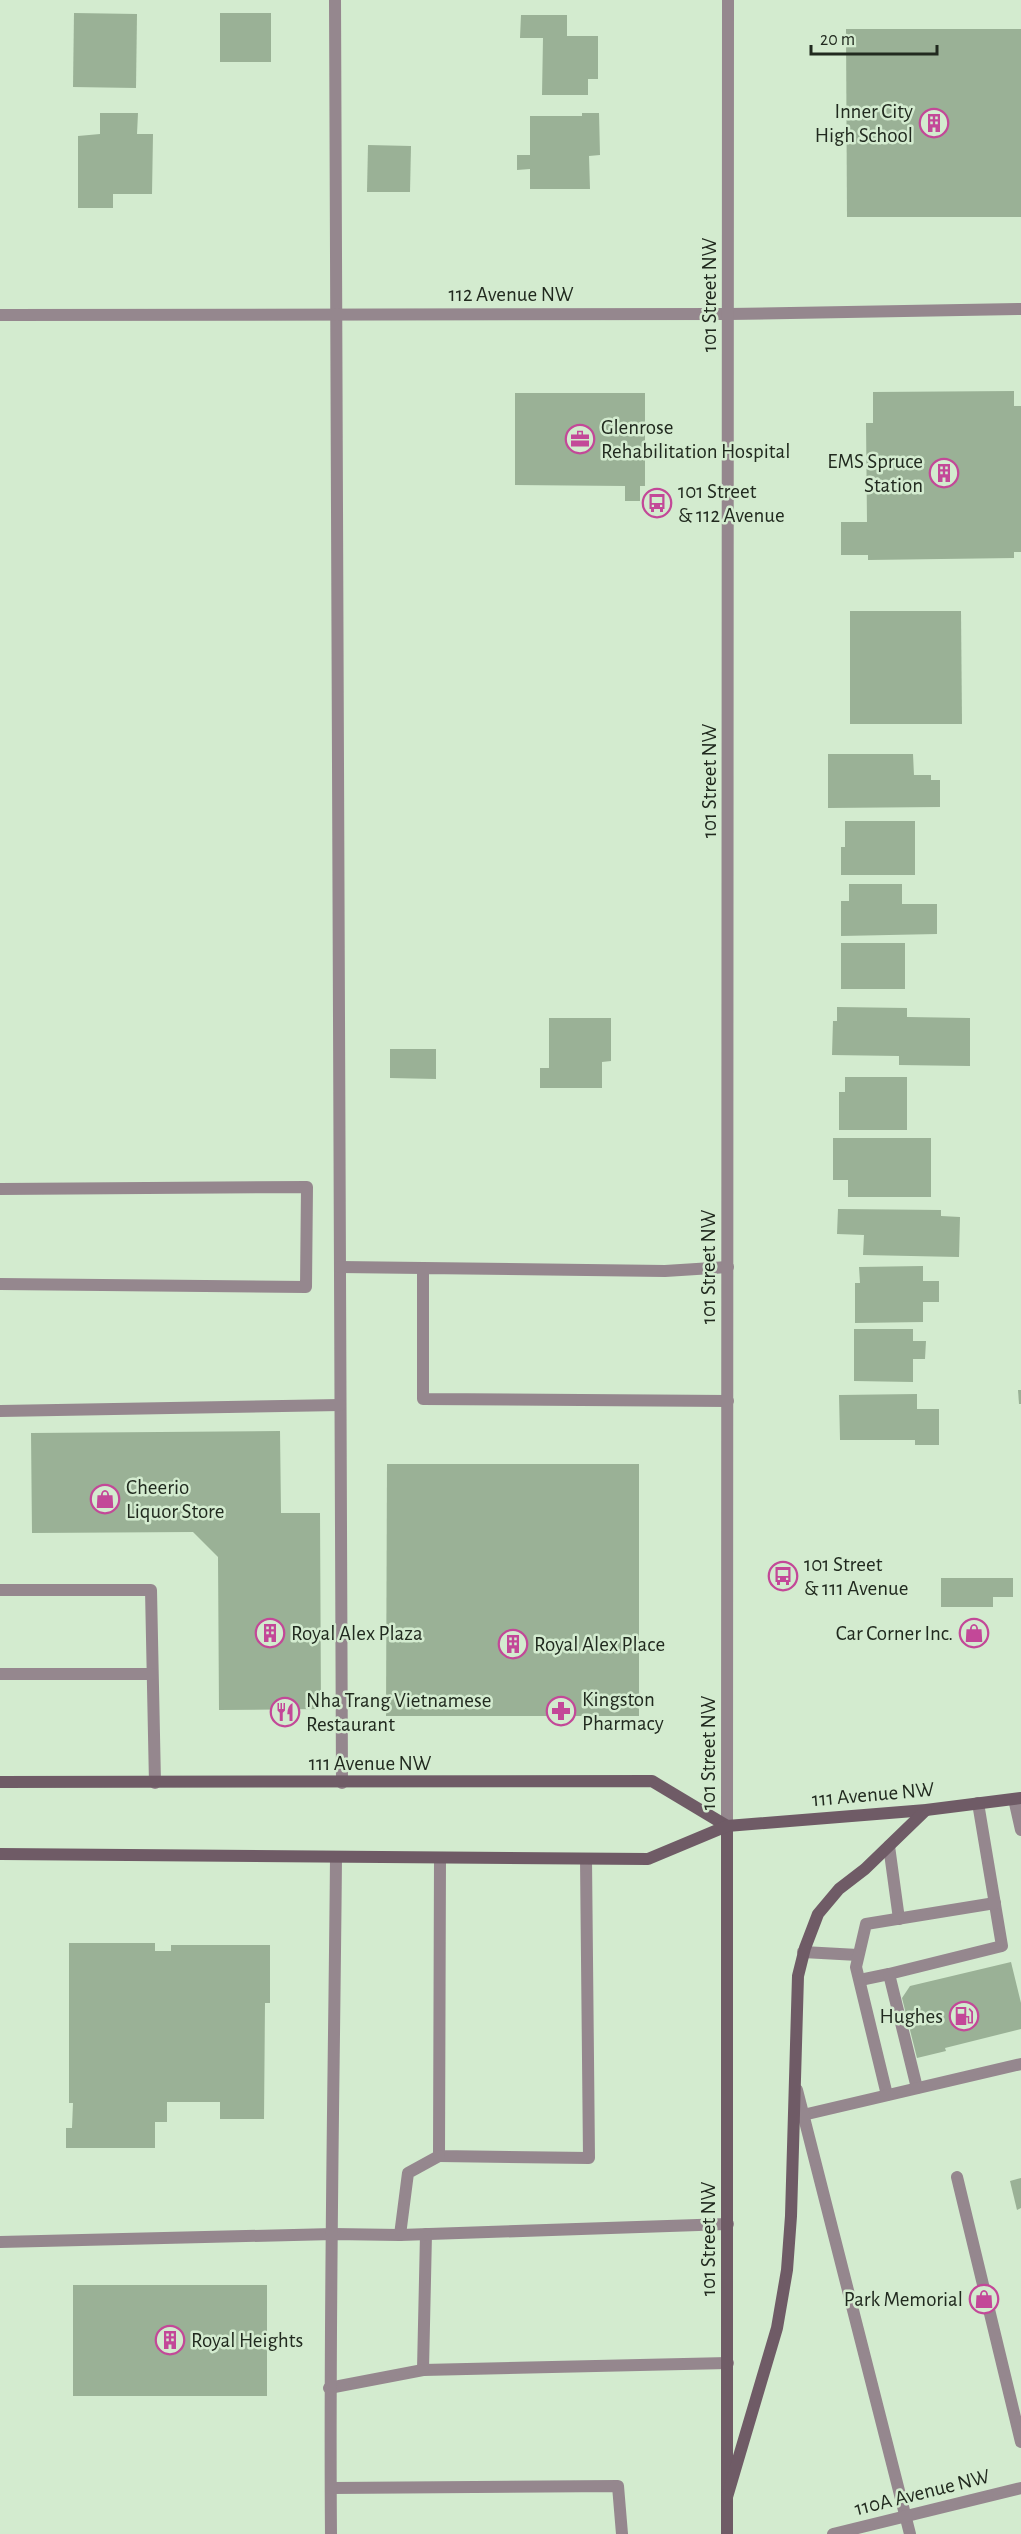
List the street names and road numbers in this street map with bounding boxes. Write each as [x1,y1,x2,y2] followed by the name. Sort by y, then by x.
[699,237,720,352] street label: 101 Street NW
[449,284,574,305] street label: 112 Avenue NW
[699,723,720,838] street label: 101 Street NW
[698,1209,719,1324] street label: 101 Street NW
[698,1695,719,1810] street label: 101 Street NW
[309,1753,432,1774] street label: 111 Avenue NW
[811,1779,935,1810] street label: 111 Avenue NW
[698,2181,719,2296] street label: 101 Street NW
[852,2465,992,2519] street label: 110A Avenue NW

